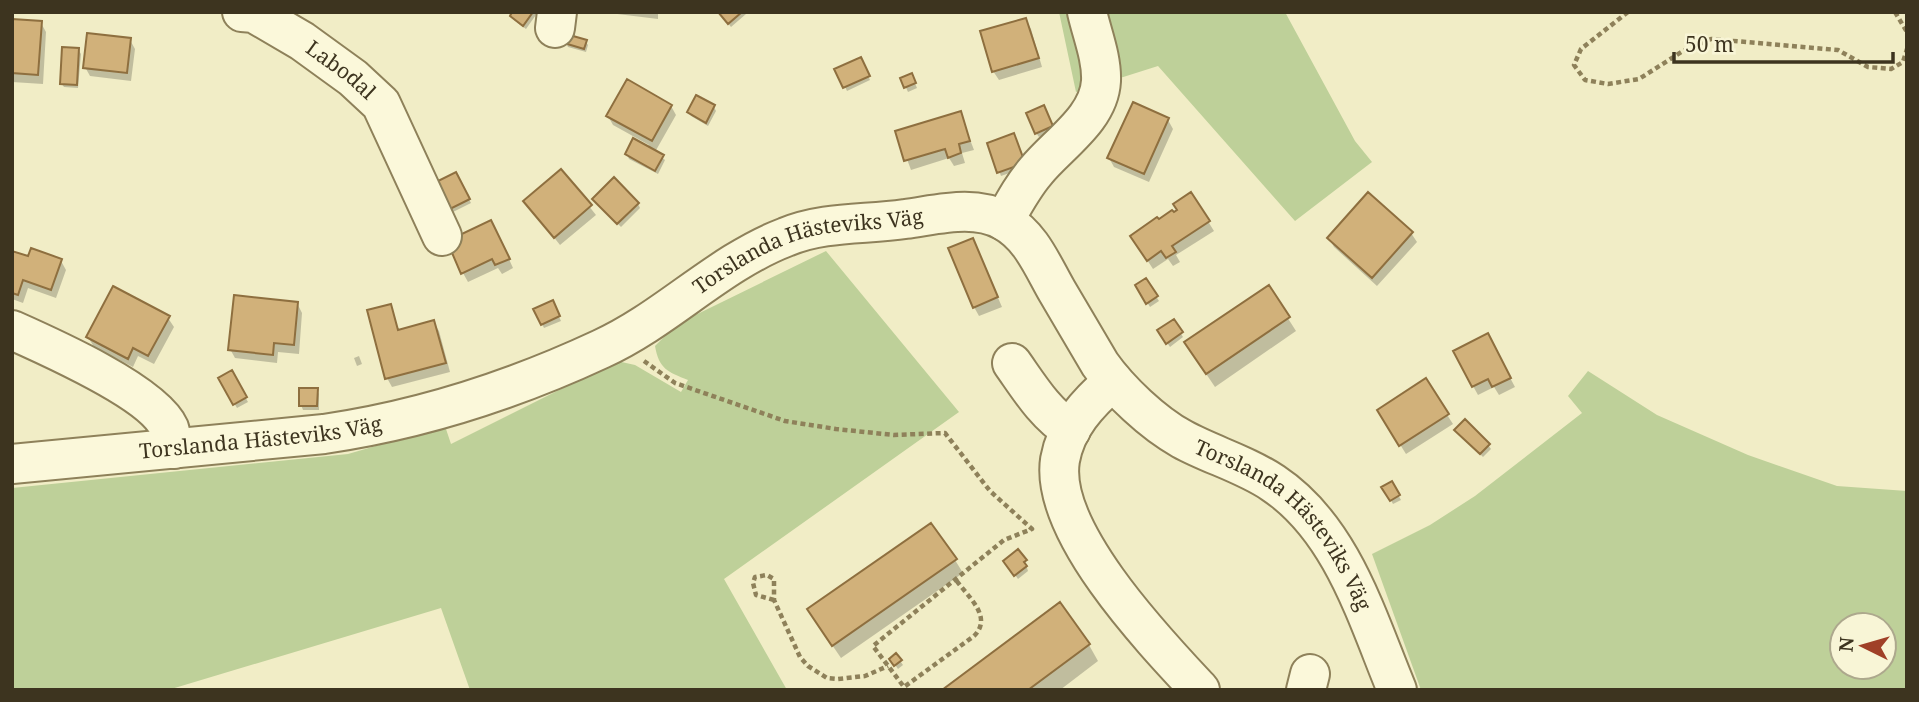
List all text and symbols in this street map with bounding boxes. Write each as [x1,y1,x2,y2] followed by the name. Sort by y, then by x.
[1674,21,1893,65] scale bar
[1685,30,1734,58] text: 50 m
[301,33,383,106] street label: Labodal
[687,201,926,300] street label: Torslanda Hästeviks Väg
[138,409,385,465] street label: Torslanda Hästeviks Väg
[1190,432,1379,615] street label: Torslanda Hästeviks Väg
[1828,611,1898,681] north arrow
[1832,636,1860,653] text: N

